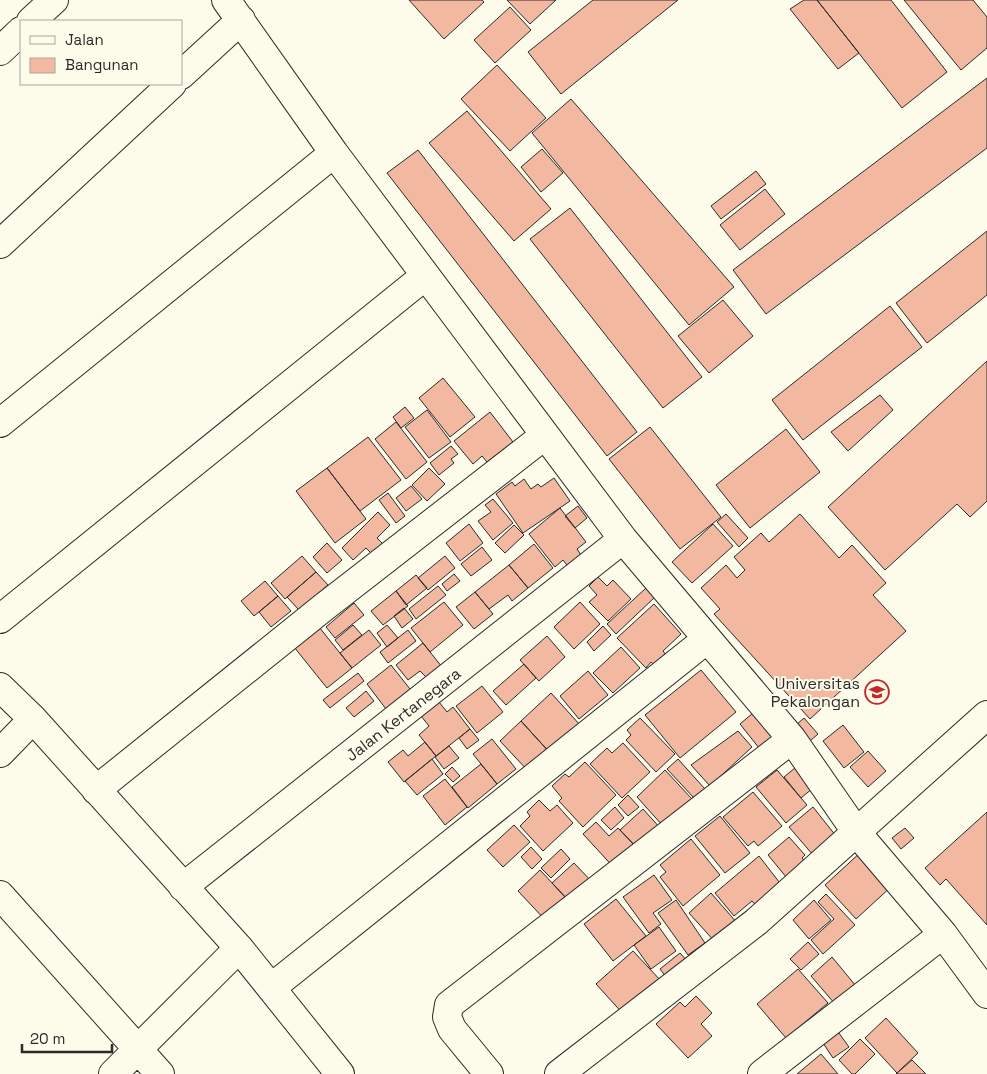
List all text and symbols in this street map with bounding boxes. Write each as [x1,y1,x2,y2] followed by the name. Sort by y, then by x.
[20,20,182,85] legend
[65,30,104,49] text: Jalan
[65,55,139,74] text: Bangunan
[341,663,465,766] street label: Jalan Kertanegara
[771,673,860,712] place label: Universitas Pekalongan
[864,679,890,705] school or university icon: Universitas Pekalongan
[22,1022,112,1054] scale bar
[30,1029,65,1048] text: 20 m

